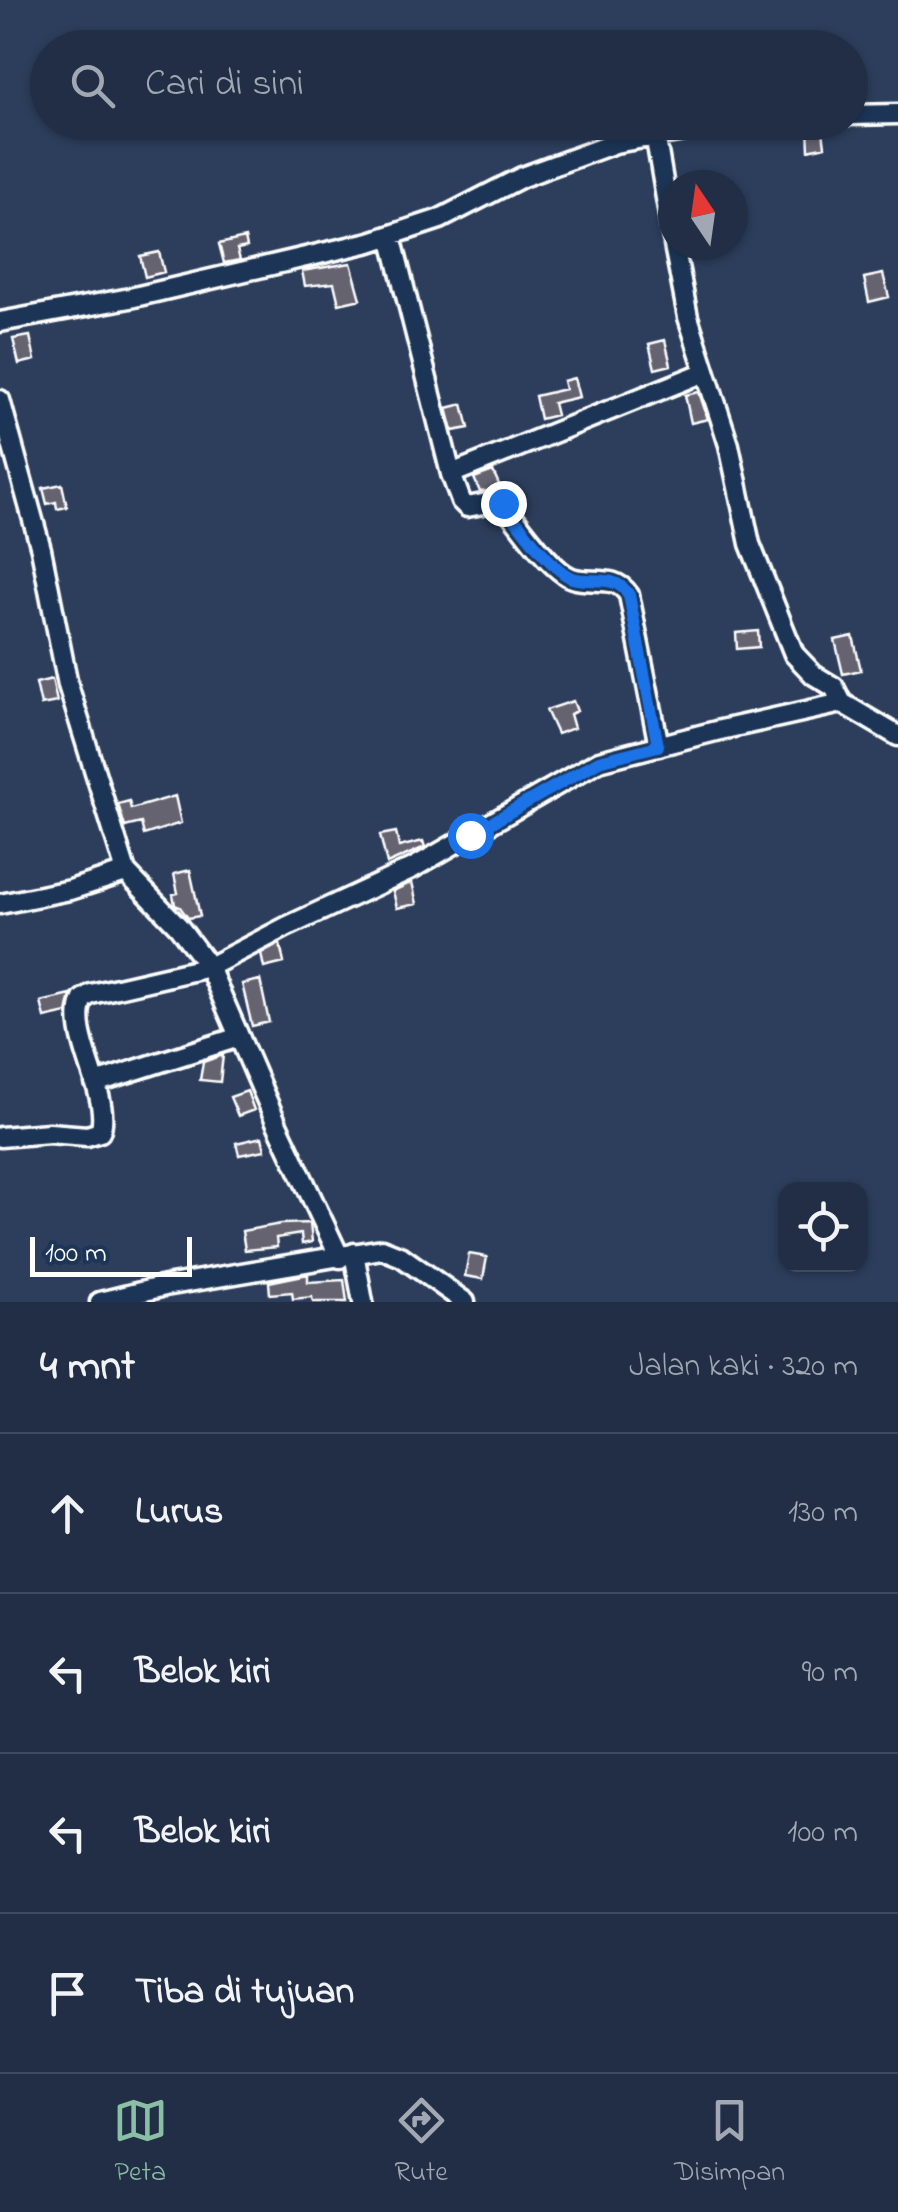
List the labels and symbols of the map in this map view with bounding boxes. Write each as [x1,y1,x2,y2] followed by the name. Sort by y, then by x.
[658,170,748,260] north arrow
[481,481,527,527] route end
[448,813,494,859] route start
[30,1232,192,1276] scale bar

